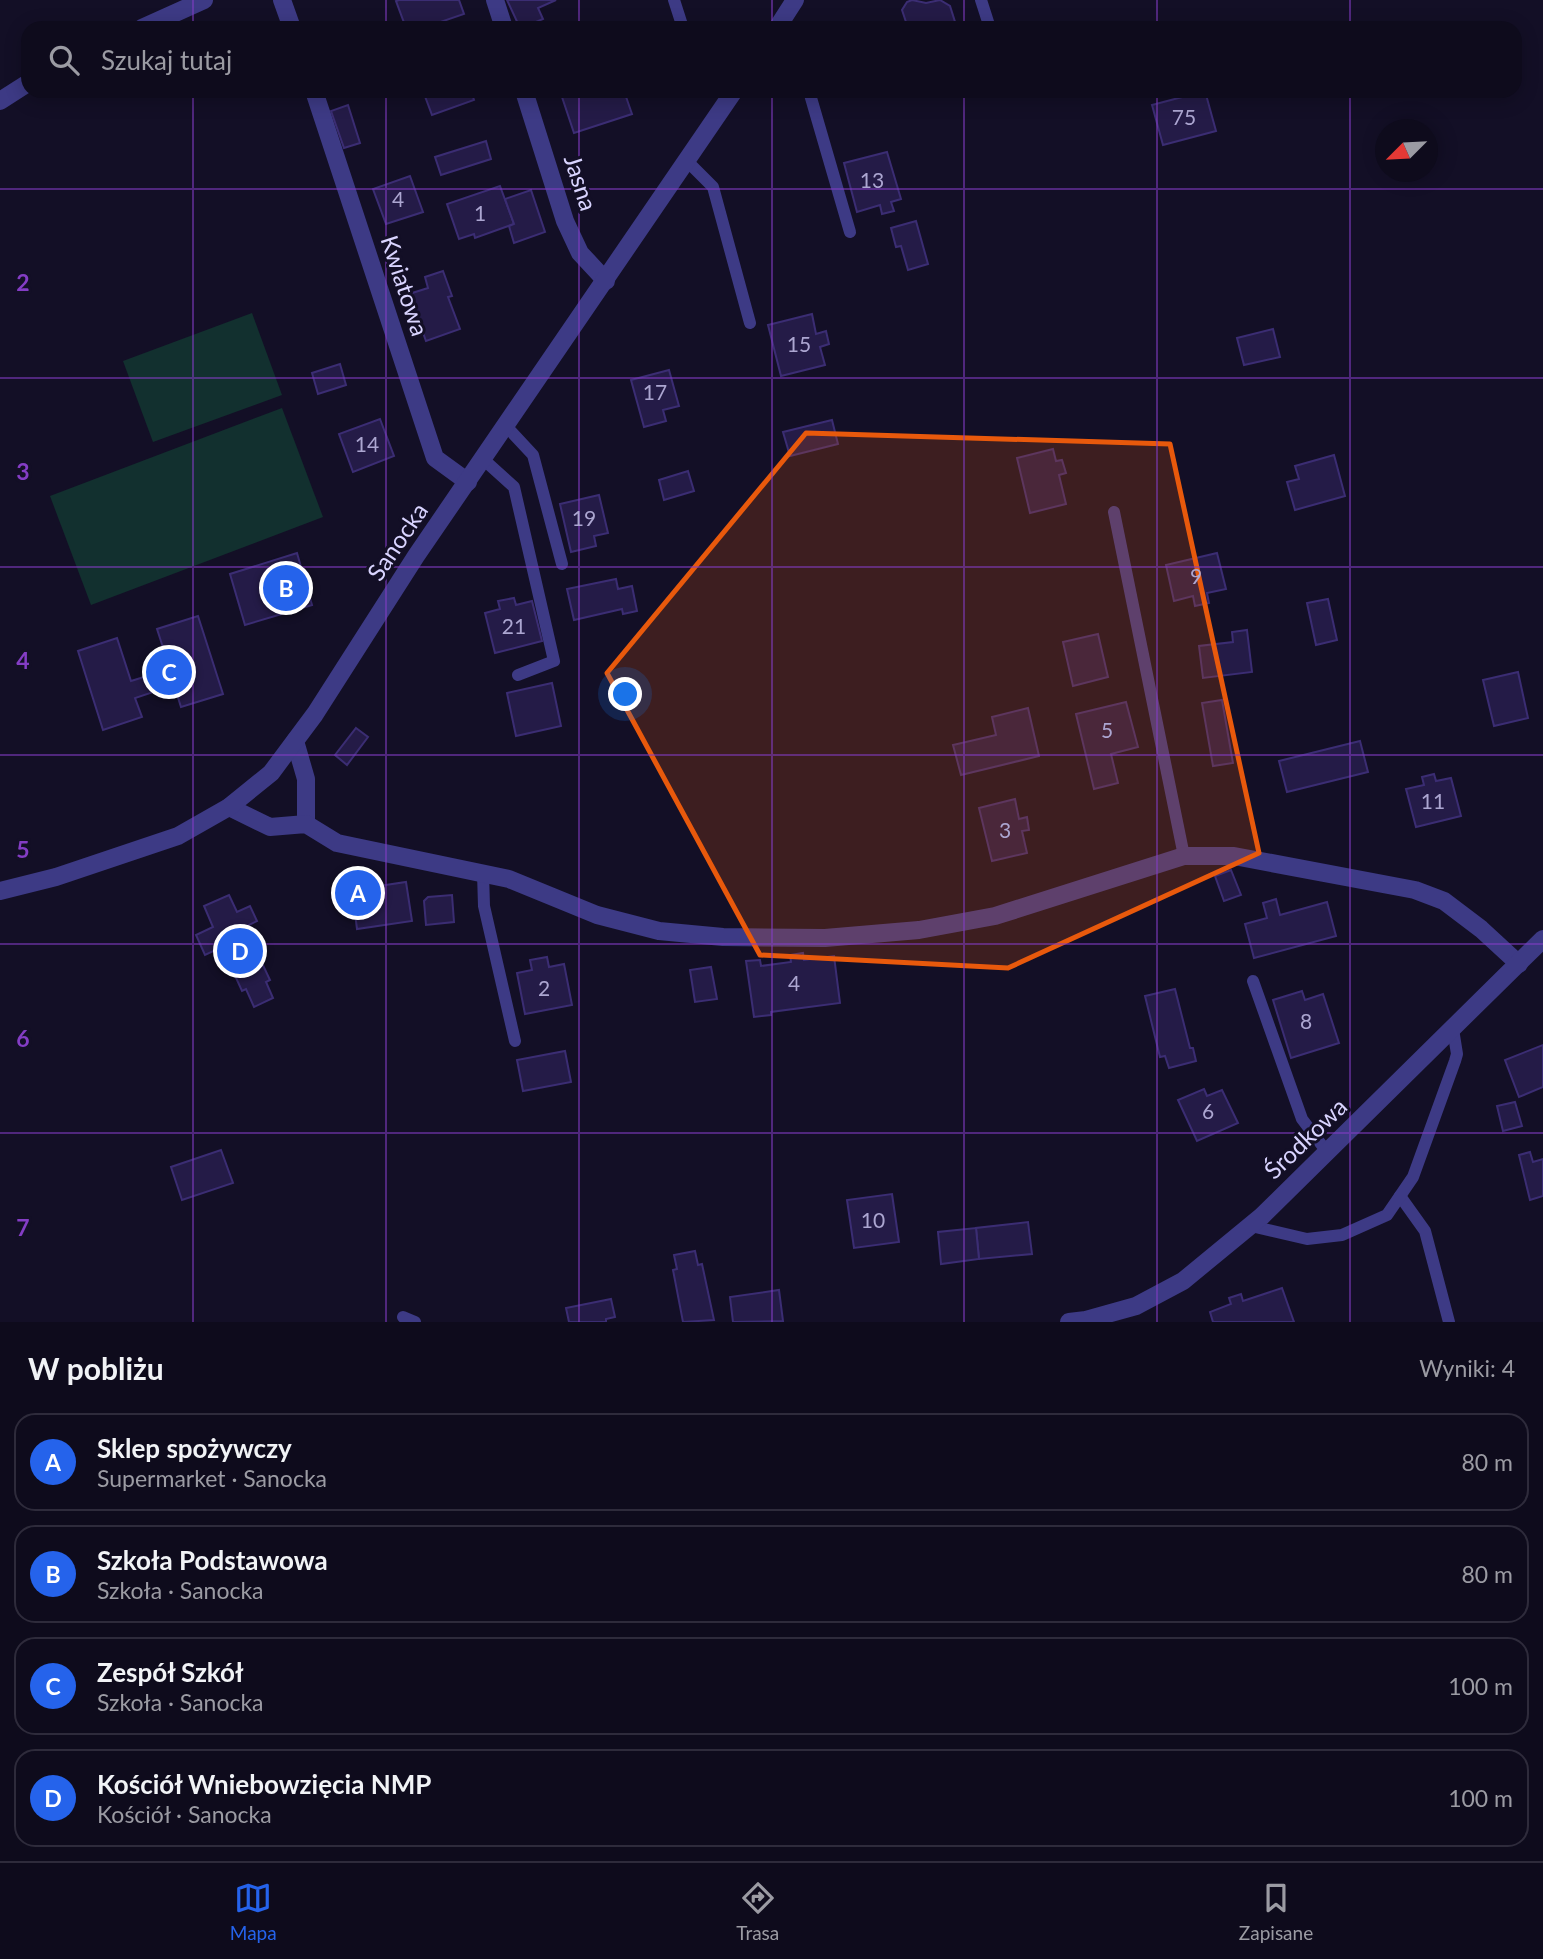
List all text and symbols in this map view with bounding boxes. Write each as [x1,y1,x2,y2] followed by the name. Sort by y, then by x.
[21,21,1522,98] search box
[45,41,83,79] icon: search
[101,44,232,76] text: Szukaj tutaj
[1172,104,1196,129] house number: 75
[1375,119,1438,182] north arrow
[559,151,604,214] street label: Jasna
[860,167,884,192] house number: 13
[392,186,404,211] house number: 4
[474,200,486,225] house number: 1
[376,232,435,339] street label: Kwiatowa
[16,268,30,296] text: 2
[787,331,811,356] house number: 15
[643,379,667,404] house number: 17
[355,431,379,456] house number: 14
[16,457,30,485] text: 3
[360,497,433,585] street label: Sanocka
[572,505,596,530] house number: 19
[263,562,309,614] pin: B
[1190,563,1202,588] house number: 9
[502,613,526,638] house number: 21
[16,646,30,674] text: 4
[146,646,192,698] pin: C
[608,677,642,711] your location
[1101,717,1113,742] house number: 5
[1421,788,1445,813] house number: 11
[999,817,1011,842] house number: 3
[16,835,30,863] text: 5
[335,867,381,919] pin: A
[217,925,263,977] pin: D
[788,970,800,995] house number: 4
[538,975,550,1000] house number: 2
[1300,1008,1312,1033] house number: 8
[16,1024,30,1052] text: 6
[1258,1091,1352,1184] street label: Środkowa
[1202,1098,1214,1123] house number: 6
[861,1207,885,1232] house number: 10
[16,1213,30,1241] text: 7
[28,1350,164,1386] text: W pobliżu
[1419,1354,1515,1382] text: Wyniki: 4
[97,1432,292,1464] text: Sklep spożywczy
[45,1448,61,1476] text: A
[1462,1448,1513,1476] text: 80 m
[97,1464,327,1492] text: Supermarket · Sanocka
[97,1544,328,1576] text: Szkoła Podstawowa
[45,1560,61,1588] text: B
[1462,1560,1513,1588] text: 80 m
[97,1576,264,1604] text: Szkoła · Sanocka
[97,1656,244,1688] text: Zespół Szkół
[45,1672,61,1700] text: C
[1448,1672,1513,1700] text: 100 m
[97,1688,264,1716] text: Szkoła · Sanocka
[97,1768,431,1800] text: Kościół Wniebowzięcia NMP
[44,1784,62,1812] text: D
[1448,1784,1513,1812] text: 100 m
[97,1800,272,1828] text: Kościół · Sanocka
[230,1879,277,1944] tab: Mapa
[736,1879,779,1944] tab: Trasa
[1239,1879,1313,1944] tab: Zapisane

